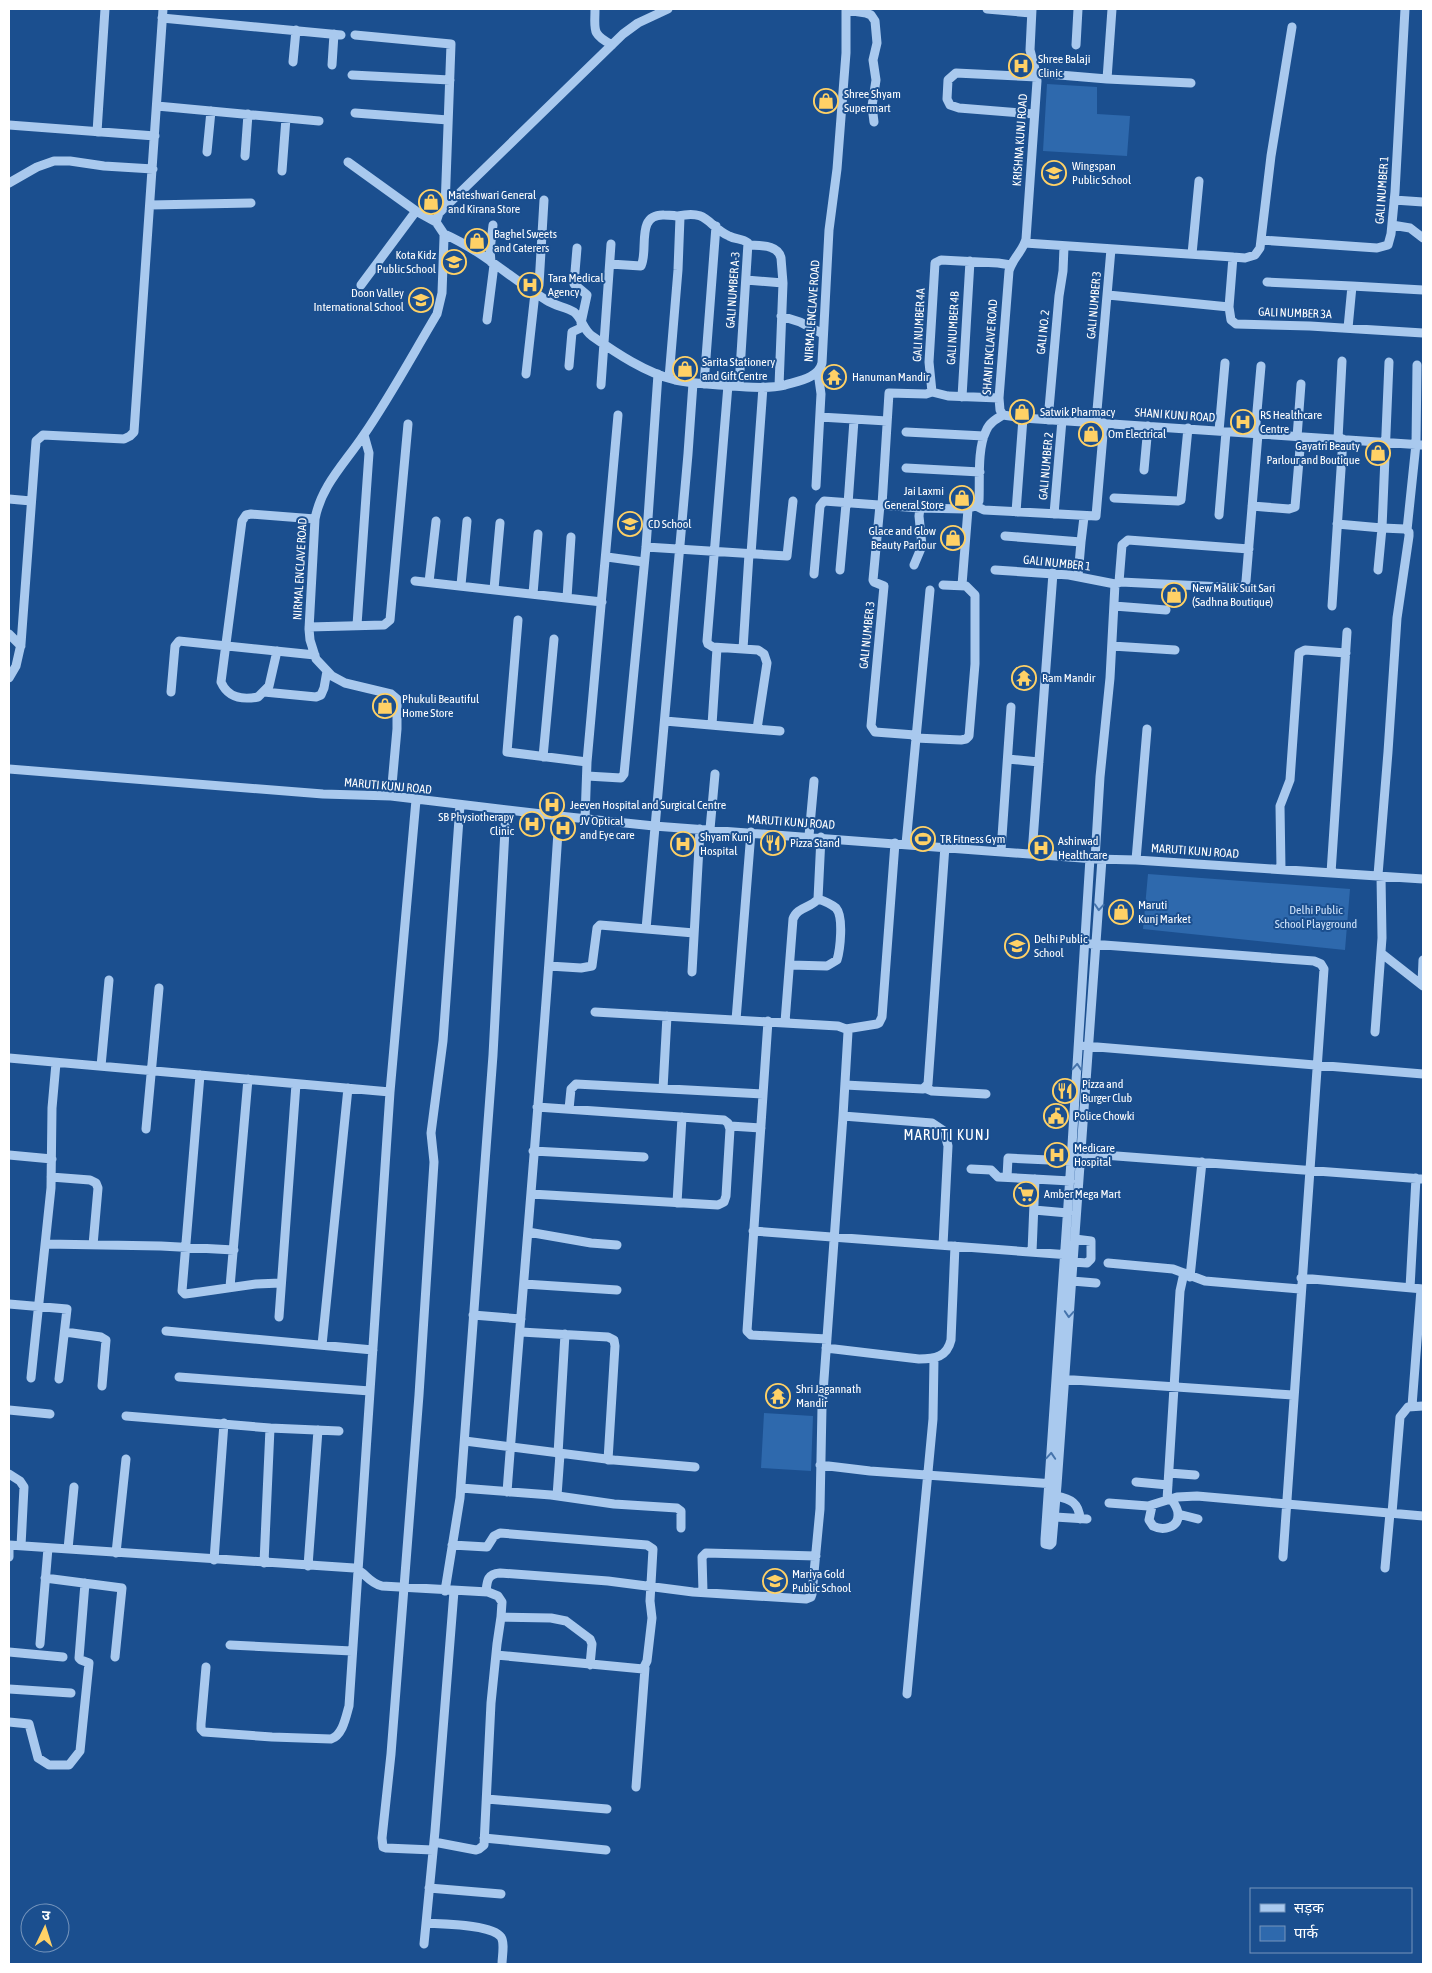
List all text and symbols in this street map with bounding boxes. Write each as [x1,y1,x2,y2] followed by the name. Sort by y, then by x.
[1038,52,1090,80] place label: Shree Balaji Clinic
[1008,53,1034,79] hospital icon: Shree Balaji Clinic
[844,87,901,115] place label: Shree Shyam Supermart
[813,88,839,114] shop icon: Shree Shyam Supermart
[1010,93,1030,187] street label: KRISHNA KUNJ ROAD
[1373,155,1391,224] street label: GALI NUMBER 1
[1072,159,1132,187] place label: Wingspan Public School
[1041,160,1067,186] school or university icon: Wingspan Public School
[448,188,537,216] place label: Mateshwari General and Kirana Store
[418,189,444,215] shop icon: Mateshwari General and Kirana Store
[494,227,557,255] place label: Baghel Sweets and Caterers
[464,228,490,254] shop icon: Baghel Sweets and Caterers
[377,248,437,276] place label: Kota Kidz Public School
[441,249,467,275] school or university icon: Kota Kidz Public School
[723,251,743,329] street label: GALI NUMBER A-3
[801,259,823,363] street label: NIRMAL ENCLAVE ROAD
[548,271,604,299] place label: Tara Medical Agency
[1084,271,1104,339] street label: GALI NUMBER 3
[517,272,543,298] hospital icon: Tara Medical Agency
[314,286,405,314] place label: Doon Valley International School
[408,287,434,313] school or university icon: Doon Valley International School
[910,288,928,362] street label: GALI NUMBER 4A
[944,291,962,365] street label: GALI NUMBER 4B
[980,299,1000,395] street label: SHANI ENCLAVE ROAD
[1258,305,1332,321] street label: GALI NUMBER 3A
[1034,309,1052,355] street label: GALI NO. 2
[702,355,775,383] place label: Sarita Stationery and Gift Centre
[672,356,698,382] shop icon: Sarita Stationery and Gift Centre
[821,364,847,390] temple icon: Hanuman Mandir
[852,370,930,384] place label: Hanuman Mandir
[1009,399,1035,425] shop icon: Satwik Pharmacy
[1040,405,1115,419] place label: Satwik Pharmacy
[1134,405,1216,425] street label: SHANI KUNJ ROAD
[1260,408,1322,436] place label: RS Healthcare Centre
[1230,409,1256,435] hospital icon: RS Healthcare Centre
[1078,421,1104,447] shop icon: Om Electrical
[1108,427,1167,441] place label: Om Electrical
[1036,432,1056,500] street label: GALI NUMBER 2
[1267,439,1360,467] place label: Gayatri Beauty Parlour and Boutique
[1365,440,1391,466] shop icon: Gayatri Beauty Parlour and Boutique
[884,484,944,512] place label: Jai Laxmi General Store
[949,485,975,511] shop icon: Jai Laxmi General Store
[617,511,643,537] school or university icon: CD School
[290,517,310,620] street label: NIRMAL ENCLAVE ROAD
[648,517,692,531] place label: CD School
[869,524,936,552] place label: Glace and Glow Beauty Parlour
[940,525,966,551] shop icon: Glace and Glow Beauty Parlour
[1023,552,1092,574] street label: GALI NUMBER 1
[1192,581,1275,609] place label: New Malik Suit Sari (Sadhna Boutique)
[1161,582,1187,608] shop icon: New Malik Suit Sari (Sadhna Boutique)
[856,601,878,669] street label: GALI NUMBER 3
[1011,665,1037,691] temple icon: Ram Mandir
[1042,671,1096,685] place label: Ram Mandir
[402,692,480,720] place label: Phukuli Beautiful Home Store
[372,693,398,719] shop icon: Phukuli Beautiful Home Store
[344,775,433,797] street label: MARUTI KUNJ ROAD
[539,792,565,818] hospital icon: Jeeven Hospital and Surgical Centre
[570,798,726,812] place label: Jeeven Hospital and Surgical Centre
[438,810,515,838] place label: SB Physiotherapy Clinic
[519,811,545,837] hospital icon: SB Physiotherapy Clinic
[747,812,836,832] street label: MARUTI KUNJ ROAD
[580,814,635,842] place label: JV Optical and Eye care
[550,815,576,841] hospital icon: JV Optical and Eye care
[910,826,936,852] sports icon: TR Fitness Gym
[700,830,752,858] place label: Shyam Kunj Hospital
[760,830,786,856] restaurant icon: Pizza Stand
[670,831,696,857] hospital icon: Shyam Kunj Hospital
[940,832,1005,846] place label: TR Fitness Gym
[1058,834,1107,862] place label: Ashirwad Healthcare
[1028,835,1054,861] hospital icon: Ashirwad Healthcare
[790,836,840,850] place label: Pizza Stand
[1151,841,1240,861] street label: MARUTI KUNJ ROAD
[1138,898,1191,926] place label: Maruti Kunj Market
[1108,899,1134,925] shop icon: Maruti Kunj Market
[1275,903,1357,931] park label: Delhi Public School Playground
[1094,904,1105,912] one-way arrow
[1034,932,1088,960] place label: Delhi Public School
[1004,933,1030,959] school or university icon: Delhi Public School
[1072,1062,1083,1070] one-way arrow
[1082,1077,1133,1105] place label: Pizza and Burger Club
[1052,1078,1078,1104] restaurant icon: Pizza and Burger Club
[1043,1103,1069,1129] public building icon: Police Chowki
[1074,1109,1134,1123] place label: Police Chowki
[903,1126,991,1143] district label: MARUTI KUNJ
[1074,1141,1115,1169] place label: Medicare Hospital
[1044,1142,1070,1168] hospital icon: Medicare Hospital
[1013,1181,1039,1207] supermarket icon: Amber Mega Mart
[1044,1187,1122,1201] place label: Amber Mega Mart
[1064,1310,1075,1318] one-way arrow
[796,1382,861,1410] place label: Shri Jagannath Mandir
[765,1383,791,1409] temple icon: Shri Jagannath Mandir
[1045,1452,1056,1460] one-way arrow
[792,1567,852,1595] place label: Mariya Gold Public School
[762,1568,788,1594] school or university icon: Mariya Gold Public School
[1250,1888,1412,1953] legend
[1294,1899,1324,1916] text: सड़क
[20,1903,70,1953] north arrow
[41,1907,51,1923] text: उ
[1294,1924,1318,1941] text: पार्क

